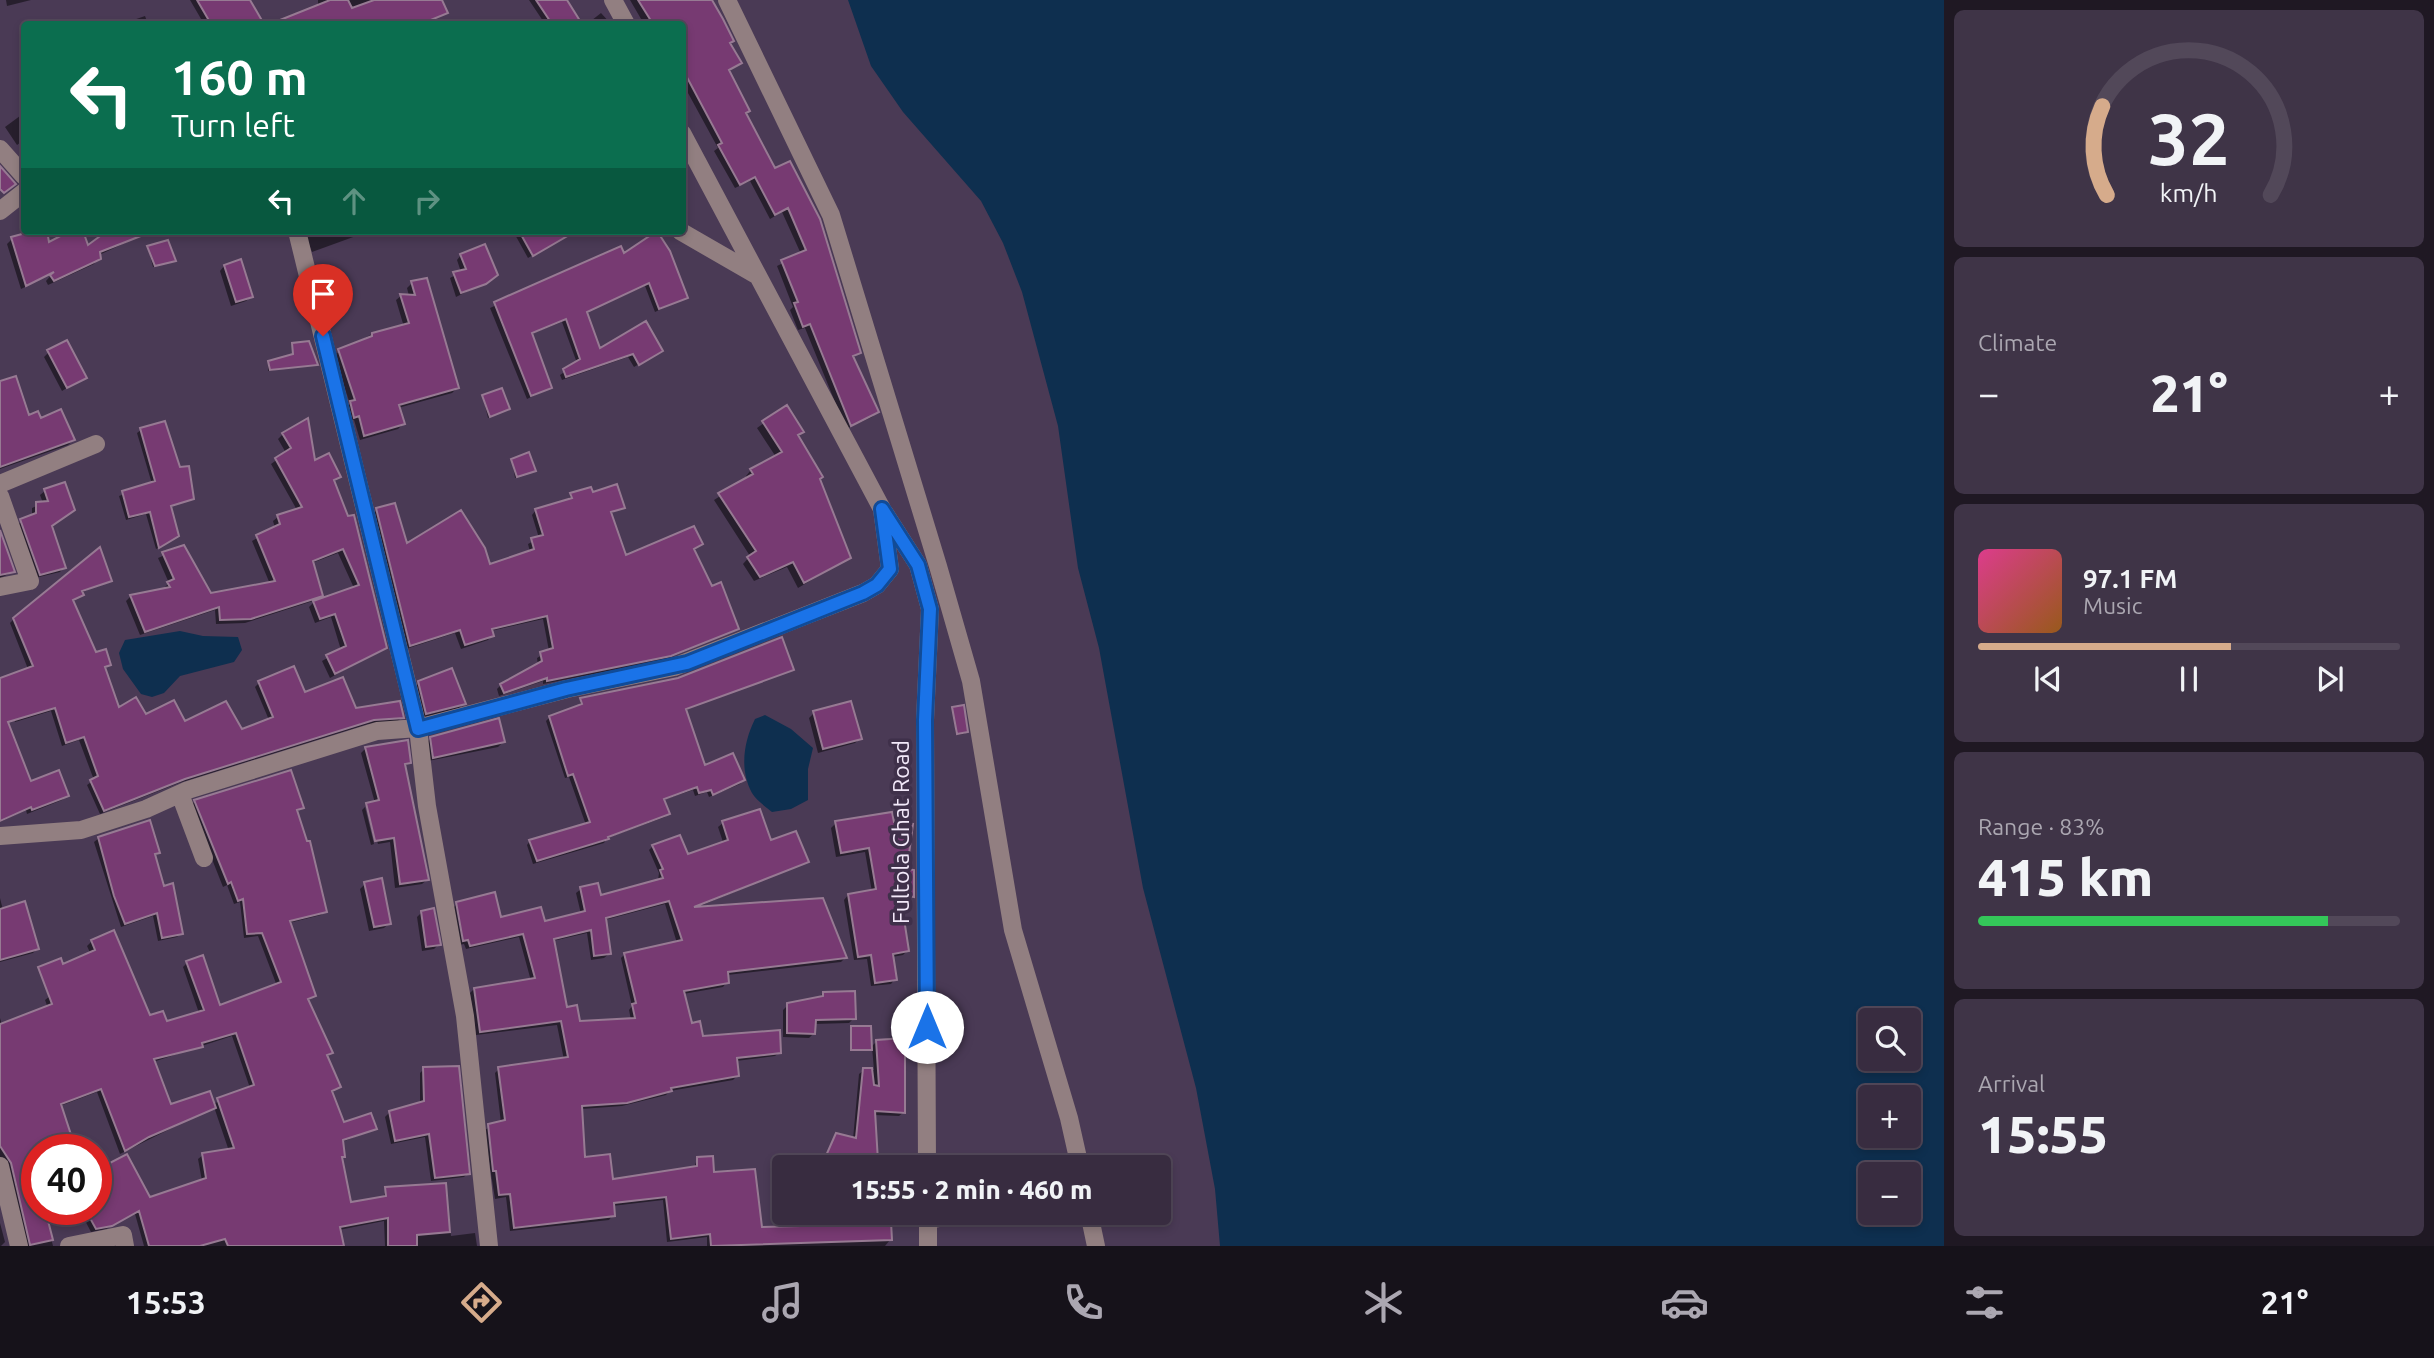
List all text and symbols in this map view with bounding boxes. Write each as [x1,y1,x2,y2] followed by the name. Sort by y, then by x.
[56,49,147,140] icon: left
[171,49,308,104] text: 160 m
[2148,97,2230,179] text: 32
[171,107,295,143] text: Turn left
[2160,178,2218,206] text: km/h
[262,182,300,220] icon: left
[335,182,373,220] icon: ahead
[408,182,446,220] icon: right
[293,264,353,336] pin
[304,275,342,313] icon: arrive
[1978,330,2057,355] text: Climate
[2150,364,2228,422] text: 21°
[1978,372,1999,414] text: −
[2379,372,2400,414] text: +
[2083,564,2177,593] text: 97.1 FM
[2083,593,2142,618] text: Music
[2029,660,2067,698] icon: previous
[2170,660,2208,698] icon: pause
[2311,660,2349,698] icon: next
[888,740,913,924] street label: Fultola Ghat Road
[1978,814,2105,839] text: Range · 83%
[1978,848,2153,906] text: 415 km
[890,990,964,1064] position arrow
[1858,1008,1921,1225] map controls
[1858,1008,1921,1071] button: search
[1978,1071,2045,1096] text: Arrival
[1858,1085,1921,1148] button: +
[1978,1105,2108,1163] text: 15:55
[21,1134,112,1225] speed limit sign: 40
[1858,1162,1921,1225] button: −
[851,1175,1092,1204] text: 15:55 · 2 min · 460 m
[457,1278,506,1327] icon: directions
[758,1278,807,1327] icon: music
[1059,1278,1108,1327] icon: phone
[1359,1278,1408,1327] icon: climate
[1660,1278,1709,1327] icon: car
[1960,1278,2009,1327] icon: filters
[126,1284,206,1320] text: 15:53
[2261,1284,2308,1320] text: 21°

